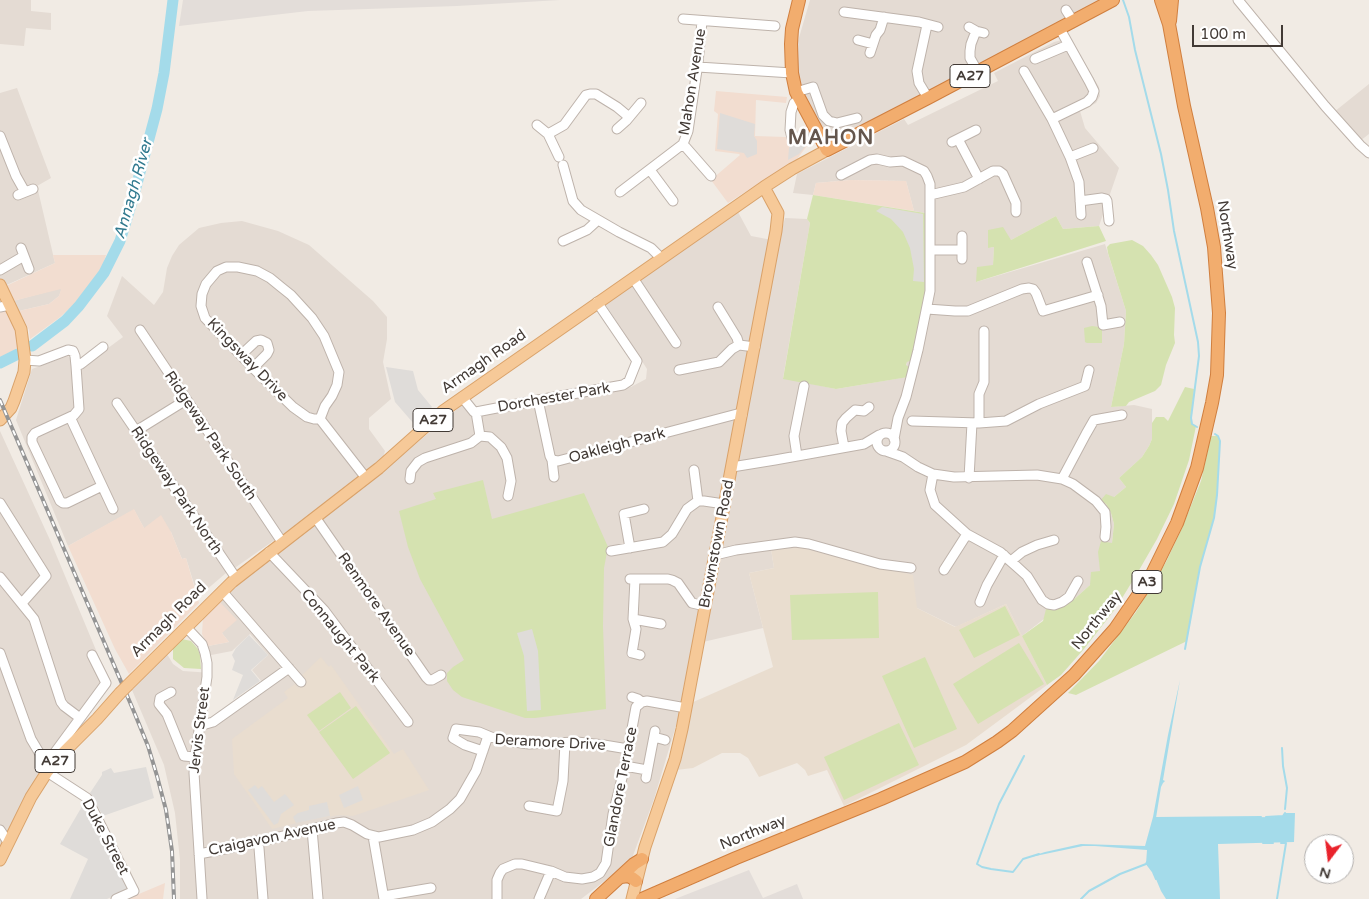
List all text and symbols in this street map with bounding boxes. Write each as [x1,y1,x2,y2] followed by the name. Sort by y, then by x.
[1194,15,1285,47] scale bar
[1200,25,1246,43] text: 100 m
[676,27,710,137] street label: Mahon Avenue
[950,64,990,88] road number: A27
[787,127,875,151] district label: MAHON
[111,137,157,241] water label: Annagh River
[1213,199,1241,271] street label: Northway
[203,315,291,405] street label: Kingsway Drive
[438,326,530,398] street label: Armagh Road
[160,368,260,504] street label: Ridgeway Park South
[496,379,612,417] street label: Dorchester Park
[413,408,453,432] road number: A27
[126,423,226,559] street label: Ridgeway Park North
[567,424,667,468] street label: Oakleigh Park
[696,478,738,610] street label: Brownstown Road
[333,550,419,660] street label: Renmore Avenue
[1132,570,1162,594] road number: A3
[128,579,210,661] street label: Armagh Road
[297,586,383,686] street label: Connaught Park
[1068,588,1126,654] street label: Northway
[186,686,214,774] street label: Jervis Street
[601,725,641,849] street label: Glandore Terrace
[494,731,606,755] street label: Deramore Drive
[35,749,75,772] road number: A27
[77,796,133,878] street label: Duke Street
[717,812,789,854] street label: Northway
[207,816,337,860] street label: Craigavon Avenue
[1304,834,1354,884] north arrow
[1318,863,1333,883] text: N

